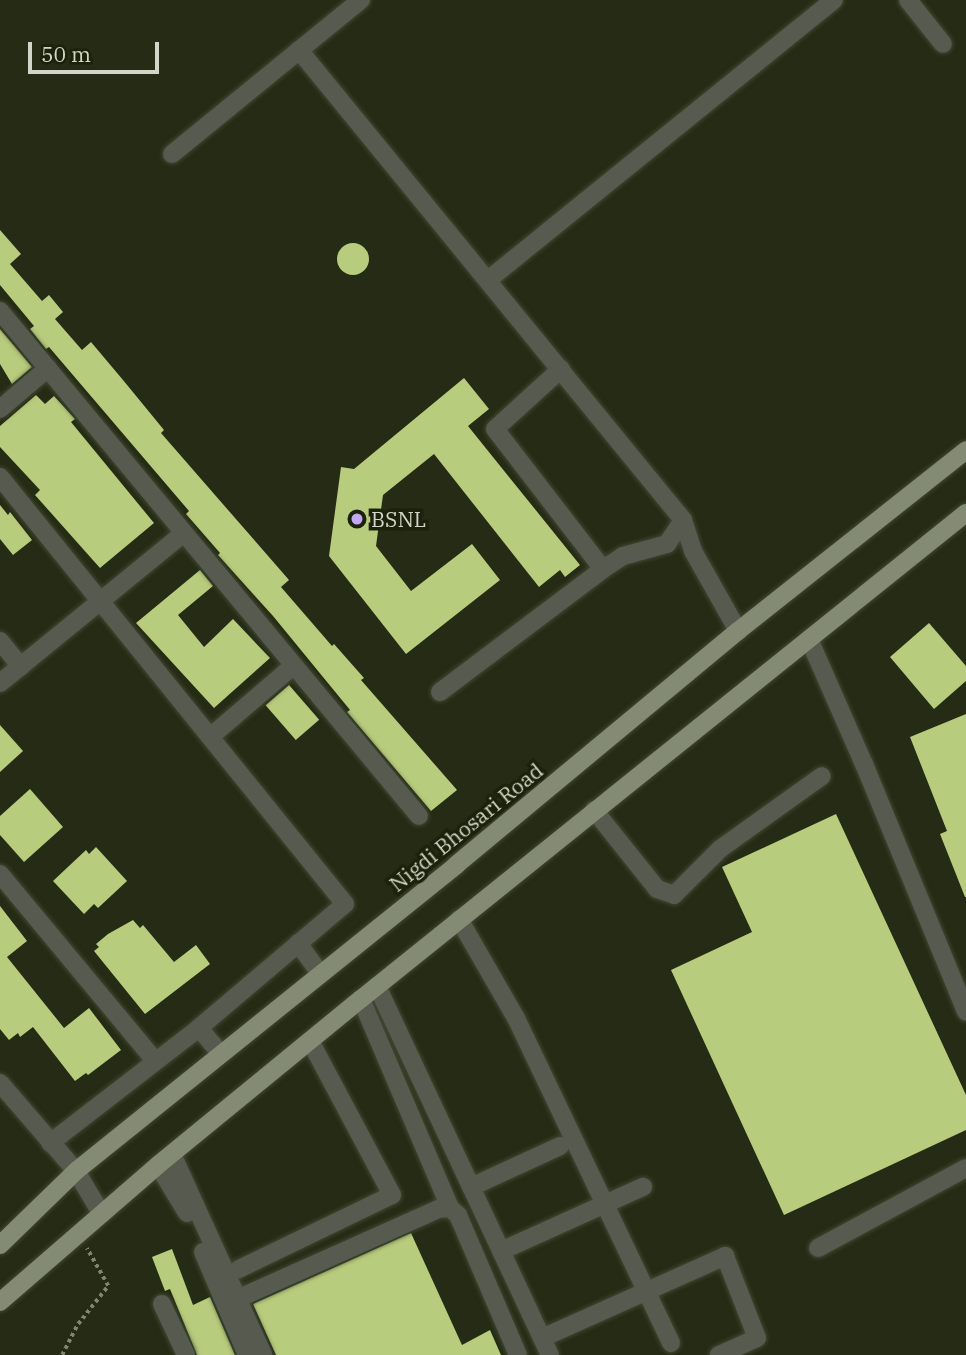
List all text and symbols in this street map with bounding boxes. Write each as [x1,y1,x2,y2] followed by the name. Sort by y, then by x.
[32,28,163,72] scale bar
[41,40,91,68] text: 50 m
[371,506,426,532] place label: BSNL
[349,511,365,527] marker: BSNL
[384,757,548,897] street label: Nigdi Bhosari Road

